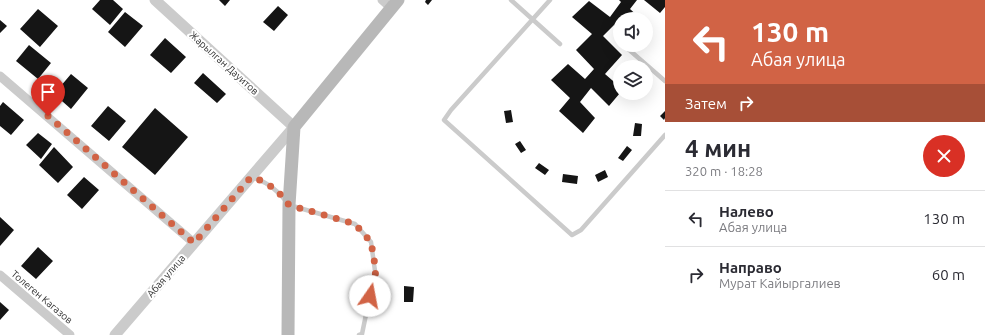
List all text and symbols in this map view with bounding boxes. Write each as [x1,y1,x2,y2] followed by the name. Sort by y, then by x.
[613,12,653,100] map controls
[613,12,653,52] button: sound
[685,16,737,68] icon: left
[751,16,829,47] text: 130 m
[187,29,261,97] street label: Жарылган Дауитов
[751,49,846,69] text: Абая улица
[613,60,653,100] button: layers
[31,75,65,116] pin
[37,81,59,103] icon: arrive
[735,92,757,114] icon: right
[685,95,727,112] text: Затем
[685,135,751,162] text: 4 мин
[923,135,965,177] button: close
[685,164,763,178] text: 320 m · 18:28
[719,203,774,220] text: Налево
[685,208,707,230] icon: left
[923,210,965,227] text: 130 m
[719,220,787,234] text: Абая улица
[145,253,187,299] street label: Абая улица
[719,259,782,276] text: Направо
[685,264,707,286] icon: right
[932,266,965,283] text: 60 m
[9,268,75,326] street label: Толеген Кагазов
[349,275,391,317] position arrow
[719,276,841,290] text: Мурат Кайыргалиев

